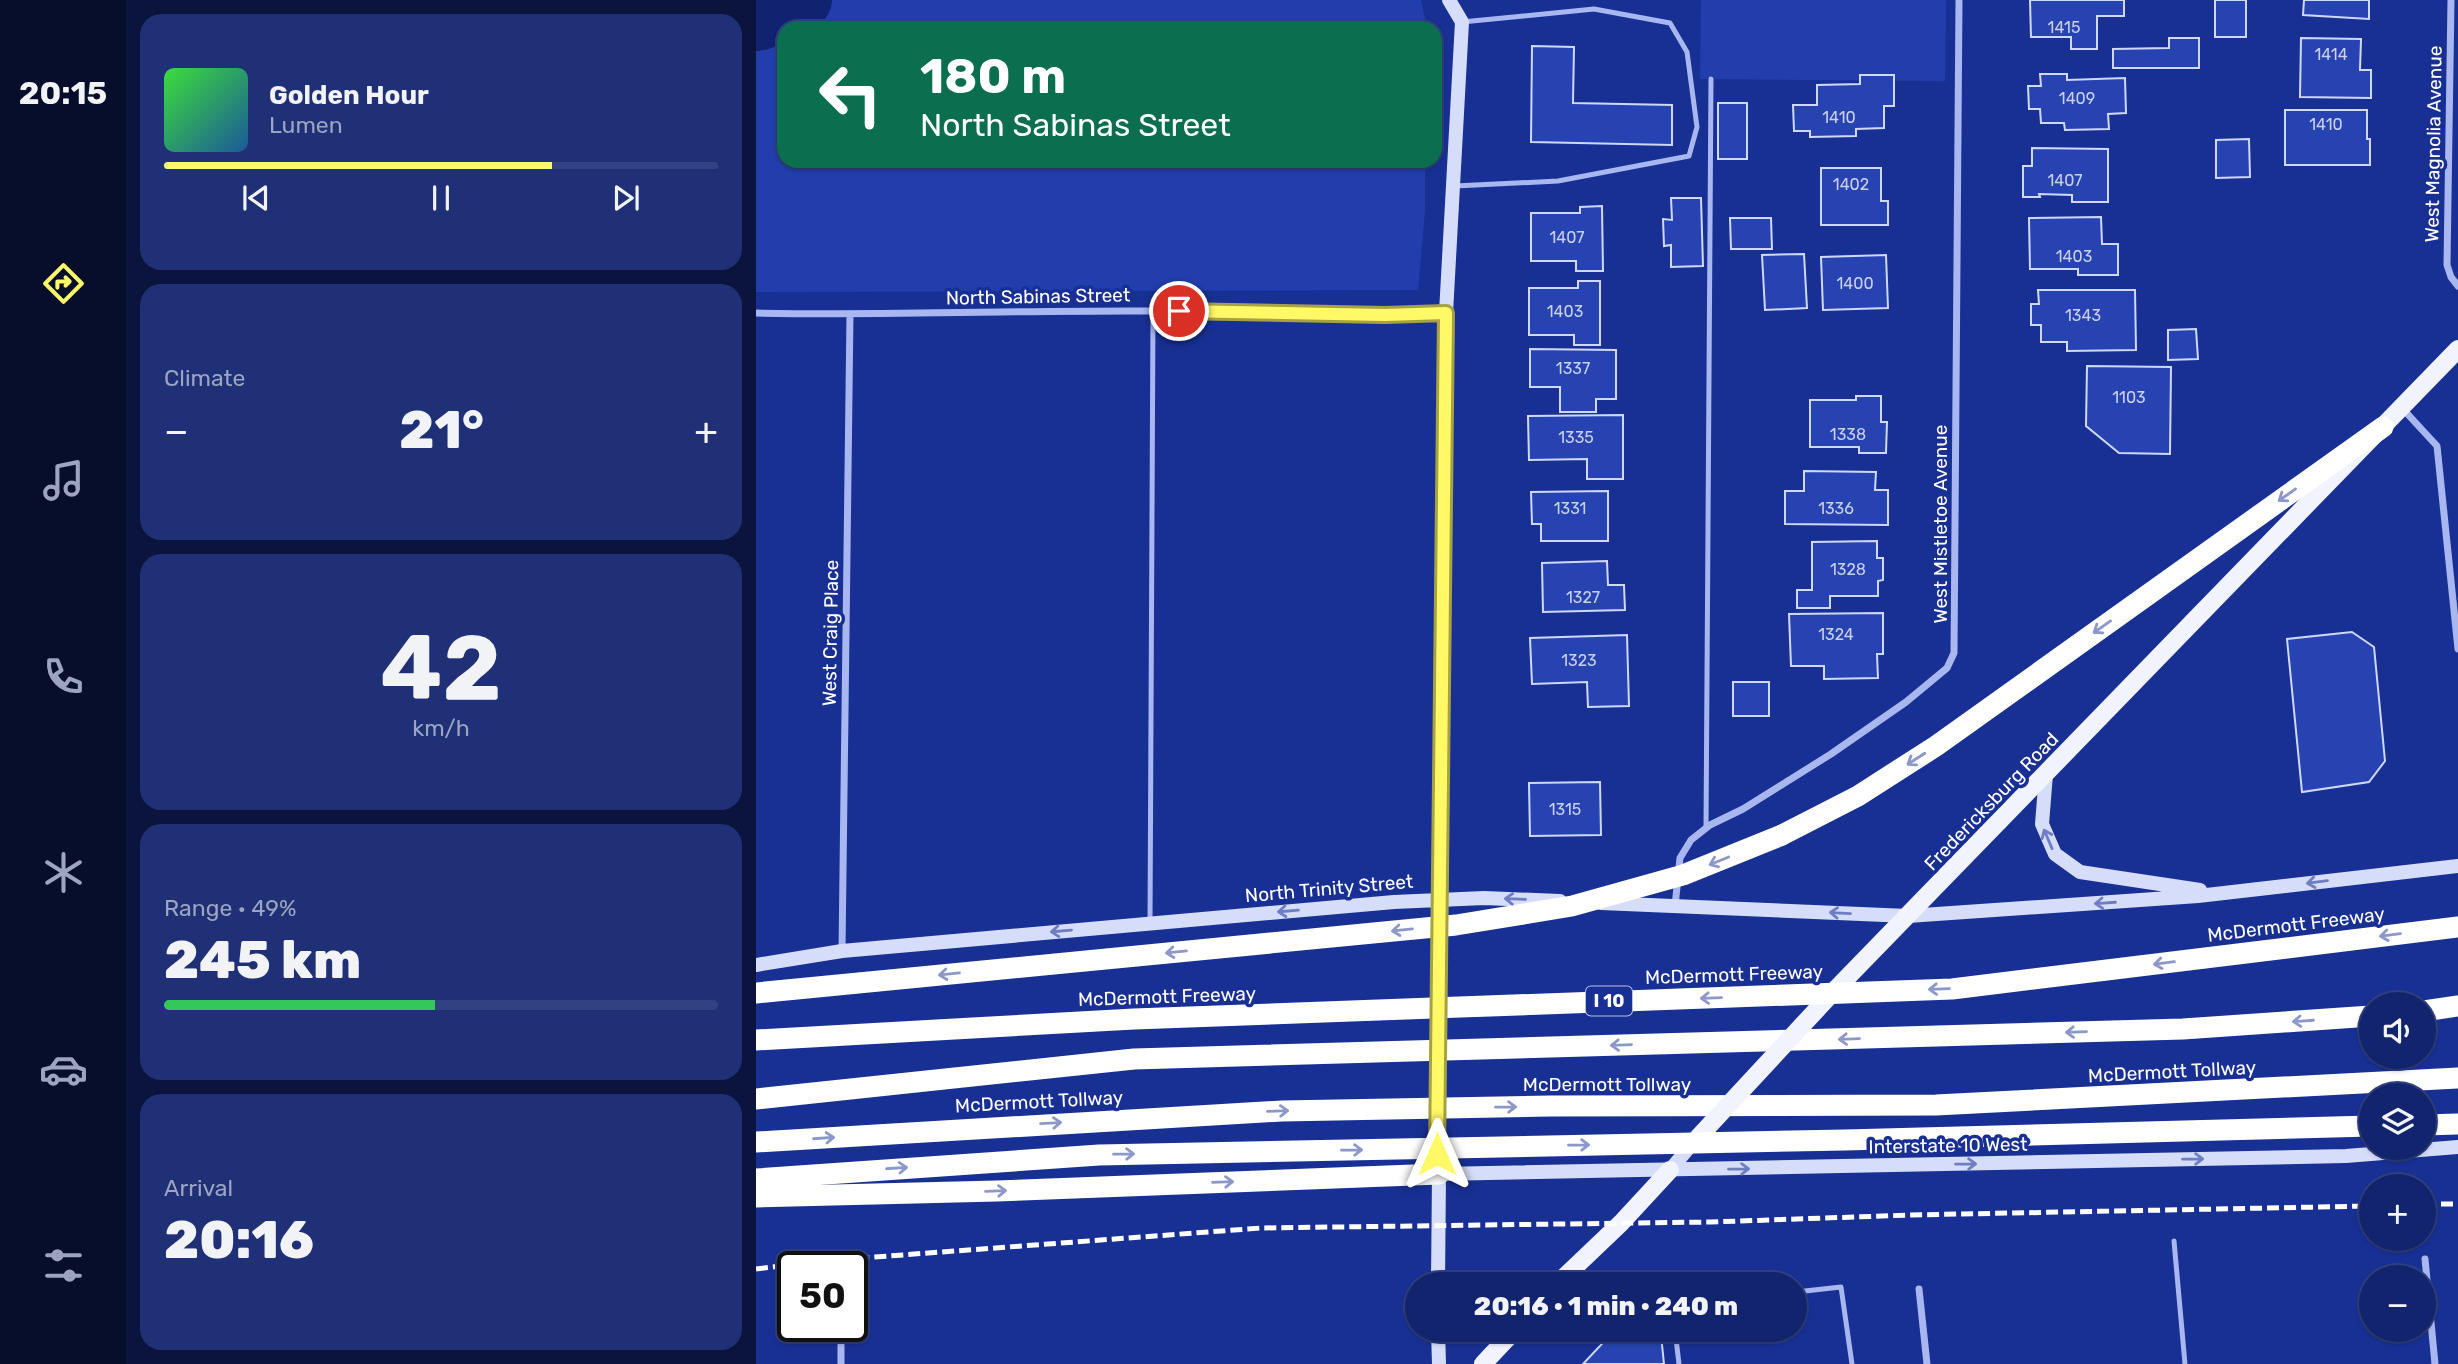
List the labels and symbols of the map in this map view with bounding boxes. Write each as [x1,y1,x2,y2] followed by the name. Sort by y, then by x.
[2048,18,2080,37] house number: 1415
[2314,45,2348,64] house number: 1414
[2420,45,2447,243] street label: West Magnolia Avenue
[2059,89,2095,108] house number: 1409
[1822,108,1856,127] house number: 1410
[2309,115,2343,134] house number: 1410
[2047,171,2083,190] house number: 1407
[1833,175,1869,194] house number: 1402
[1549,228,1585,247] house number: 1407
[2056,247,2092,266] house number: 1403
[1836,274,1874,293] house number: 1400
[1149,281,1209,341] pin
[946,283,1131,310] street label: North Sabinas Street
[1547,302,1583,321] house number: 1403
[2065,306,2101,325] house number: 1343
[1556,359,1590,378] house number: 1337
[2112,388,2146,407] house number: 1103
[1830,425,1866,444] house number: 1338
[1929,425,1952,623] street label: West Mistletoe Avenue
[1558,428,1594,447] house number: 1335
[2278,488,2297,502] one-way arrow
[1554,499,1586,518] house number: 1331
[1818,499,1854,518] house number: 1336
[818,560,843,706] street label: West Craig Place
[1830,560,1866,579] house number: 1328
[1566,588,1600,607] house number: 1327
[2093,620,2112,634] one-way arrow
[1818,625,1854,644] house number: 1324
[1561,651,1597,670] house number: 1323
[1920,728,2063,875] street label: Fredericksburg Road
[1907,751,1926,766] one-way arrow
[1549,800,1581,819] house number: 1315
[2041,829,2054,851] one-way arrow
[1708,855,1730,868] one-way arrow
[1244,870,1415,907] street label: North Trinity Street
[2306,876,2329,889] one-way arrow
[1504,893,1527,906] one-way arrow
[2094,897,2117,910] one-way arrow
[2206,902,2386,947] street label: McDermott Freeway
[1277,905,1300,918] one-way arrow
[1829,907,1852,920] one-way arrow
[1391,924,1414,937] one-way arrow
[1050,925,1073,938] one-way arrow
[2379,929,2402,942] one-way arrow
[1165,946,1187,959] one-way arrow
[2154,956,2176,969] one-way arrow
[1644,960,1824,989] street label: McDermott Freeway
[938,968,961,981] one-way arrow
[1077,982,1257,1011] street label: McDermott Freeway
[1927,983,1950,996] one-way arrow
[1586,986,1632,1016] road number: I 10
[1700,991,1723,1004] one-way arrow
[2292,1015,2315,1028] one-way arrow
[2065,1026,2088,1039] one-way arrow
[1837,1032,1860,1045] one-way arrow
[1610,1039,1633,1052] one-way arrow
[2087,1056,2257,1087] street label: McDermott Tollway
[1523,1073,1691,1096] street label: McDermott Tollway
[954,1086,1124,1117] street label: McDermott Tollway
[1494,1100,1517,1114] one-way arrow
[1267,1105,1290,1118] one-way arrow
[1039,1117,1062,1130] one-way arrow
[1400,1117,1474,1191] position arrow
[812,1131,835,1144] one-way arrow
[1868,1133,2028,1158] street label: Interstate 10 West
[1568,1138,1591,1152] one-way arrow
[1340,1143,1363,1157] one-way arrow
[1113,1148,1136,1161] one-way arrow
[2182,1152,2205,1166] one-way arrow
[1954,1157,1977,1171] one-way arrow
[885,1161,908,1174] one-way arrow
[1727,1162,1750,1175] one-way arrow
[1211,1176,1234,1189] one-way arrow
[984,1184,1007,1198] one-way arrow
[777,1251,868,1342] speed limit sign: 50

